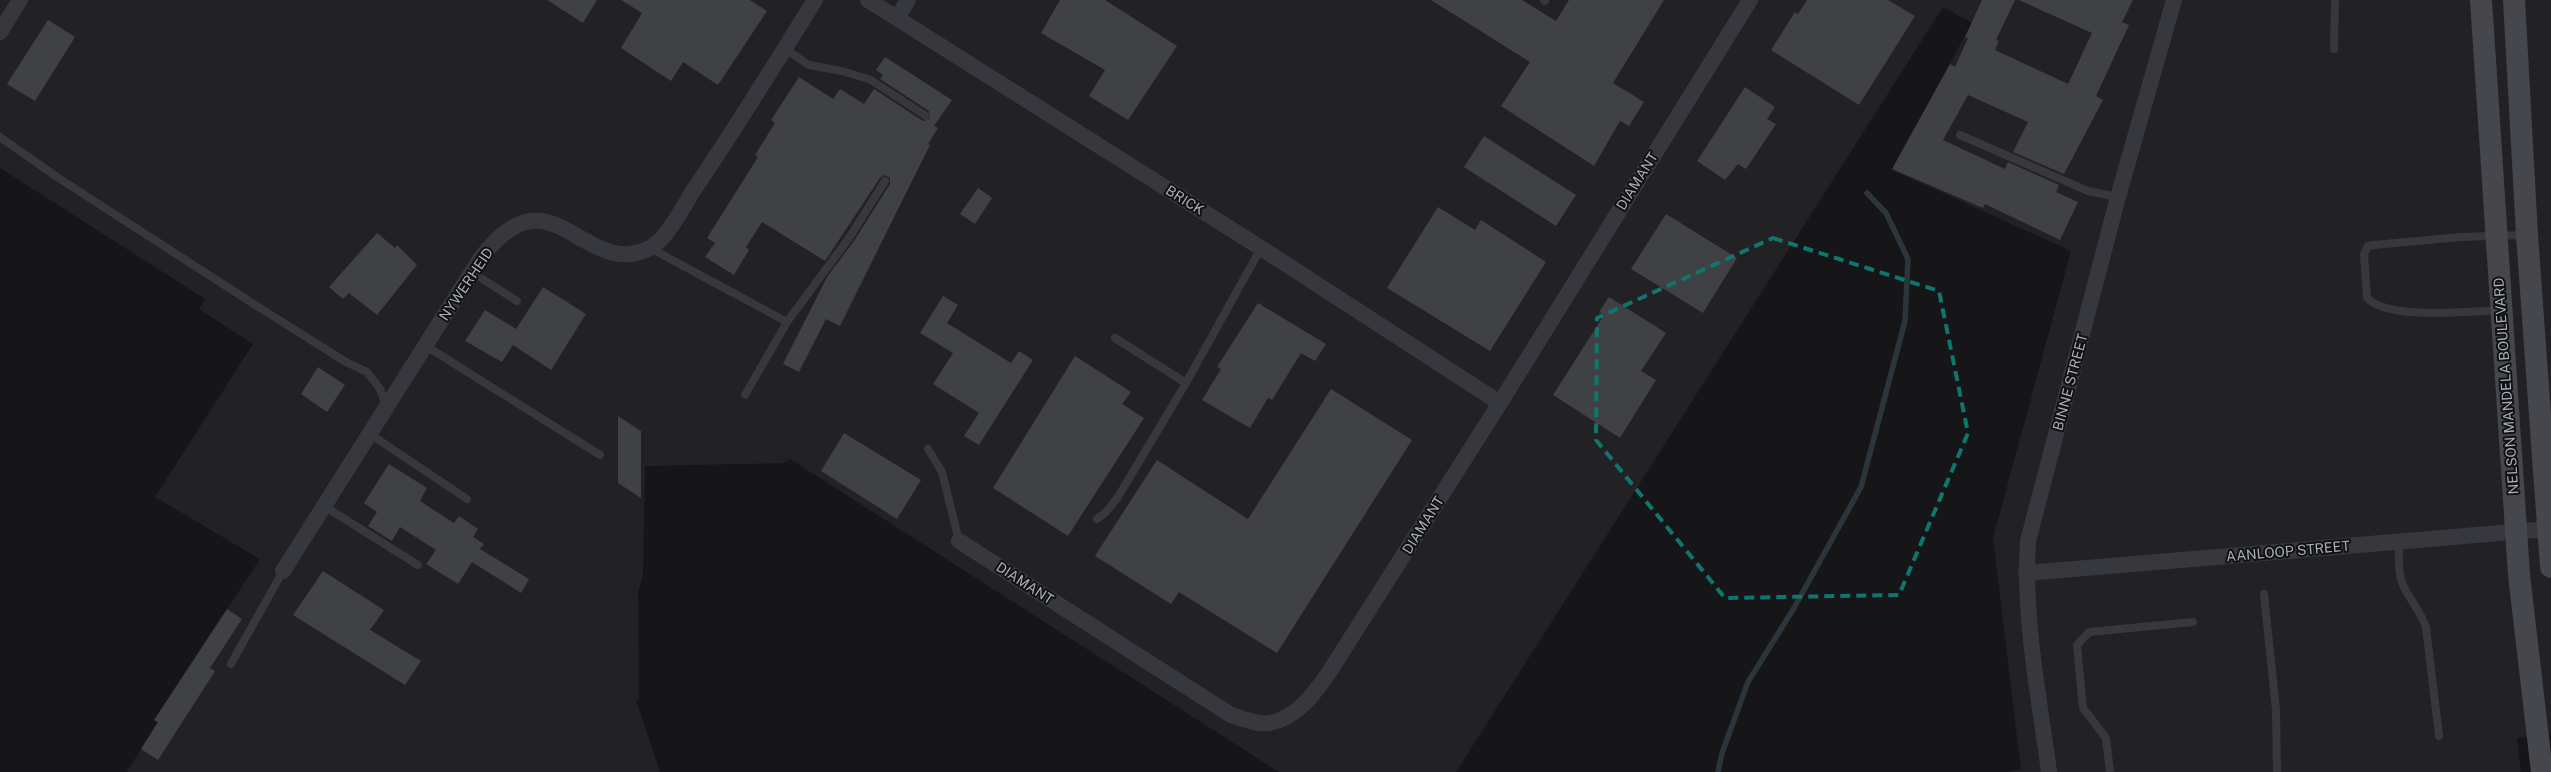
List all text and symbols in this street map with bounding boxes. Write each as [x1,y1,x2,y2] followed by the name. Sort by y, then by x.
[1613,149,1661,213] street label: DIAMANT
[1163,182,1207,218] street label: BRICK
[436,245,496,323] street label: NYWERHEID
[2490,277,2522,495] street label: NELSON MANDELA BOULEVARD
[2049,332,2091,432] street label: BINNE STREET
[1399,493,1447,557] street label: DIAMANT
[2225,538,2351,564] street label: AANLOOP STREET
[993,559,1057,607] street label: DIAMANT

